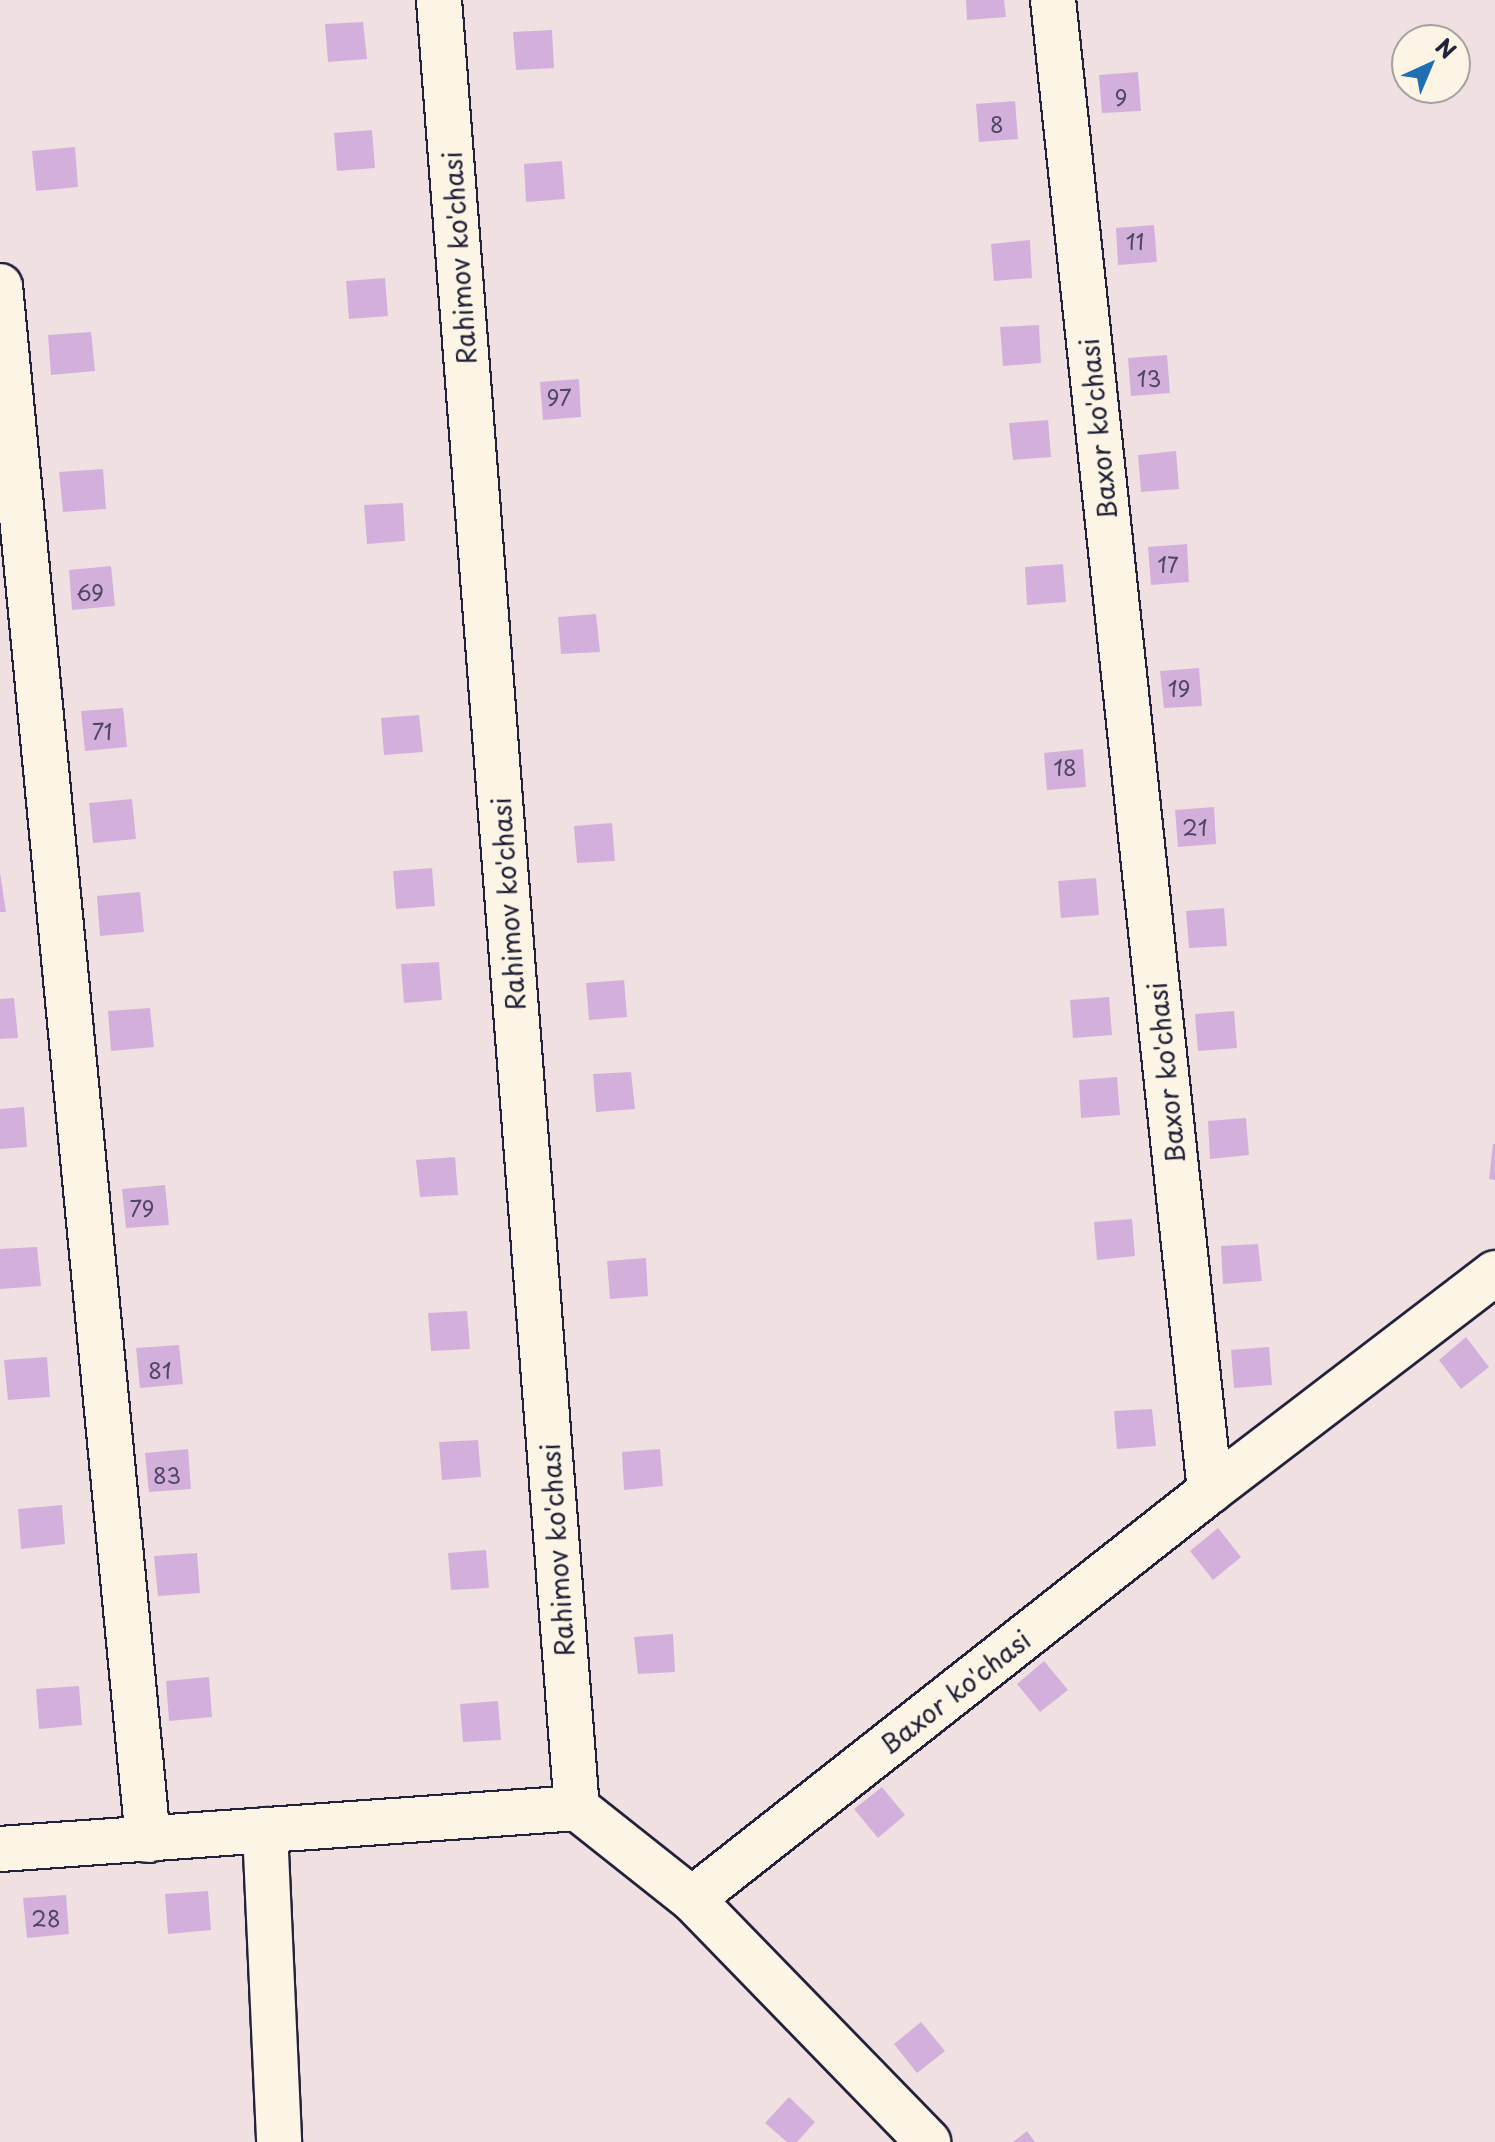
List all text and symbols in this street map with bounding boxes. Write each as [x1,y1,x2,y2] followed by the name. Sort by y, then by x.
[1391,24,1471,104] north arrow
[1429,30,1464,66] text: N
[1115,84,1127,110] house number: 9
[990,111,1004,137] house number: 8
[436,150,482,366] street label: Rahimov ko'chasi
[1126,228,1144,254] house number: 11
[1073,336,1123,522] street label: Baxor ko'chasi
[1137,365,1161,391] house number: 13
[547,384,571,410] house number: 97
[1157,551,1179,577] house number: 17
[76,579,104,605] house number: 69
[1168,675,1190,701] house number: 19
[92,718,112,744] house number: 71
[1053,754,1077,780] house number: 18
[485,796,531,1012] street label: Rahimov ko'chasi
[1182,814,1208,840] house number: 21
[1141,980,1191,1166] street label: Baxor ko'chasi
[130,1195,154,1221] house number: 79
[148,1357,172,1383] house number: 81
[534,1442,580,1658] street label: Rahimov ko'chasi
[153,1462,181,1488] house number: 83
[873,1623,1037,1761] street label: Baxor ko'chasi
[31,1905,61,1931] house number: 28

